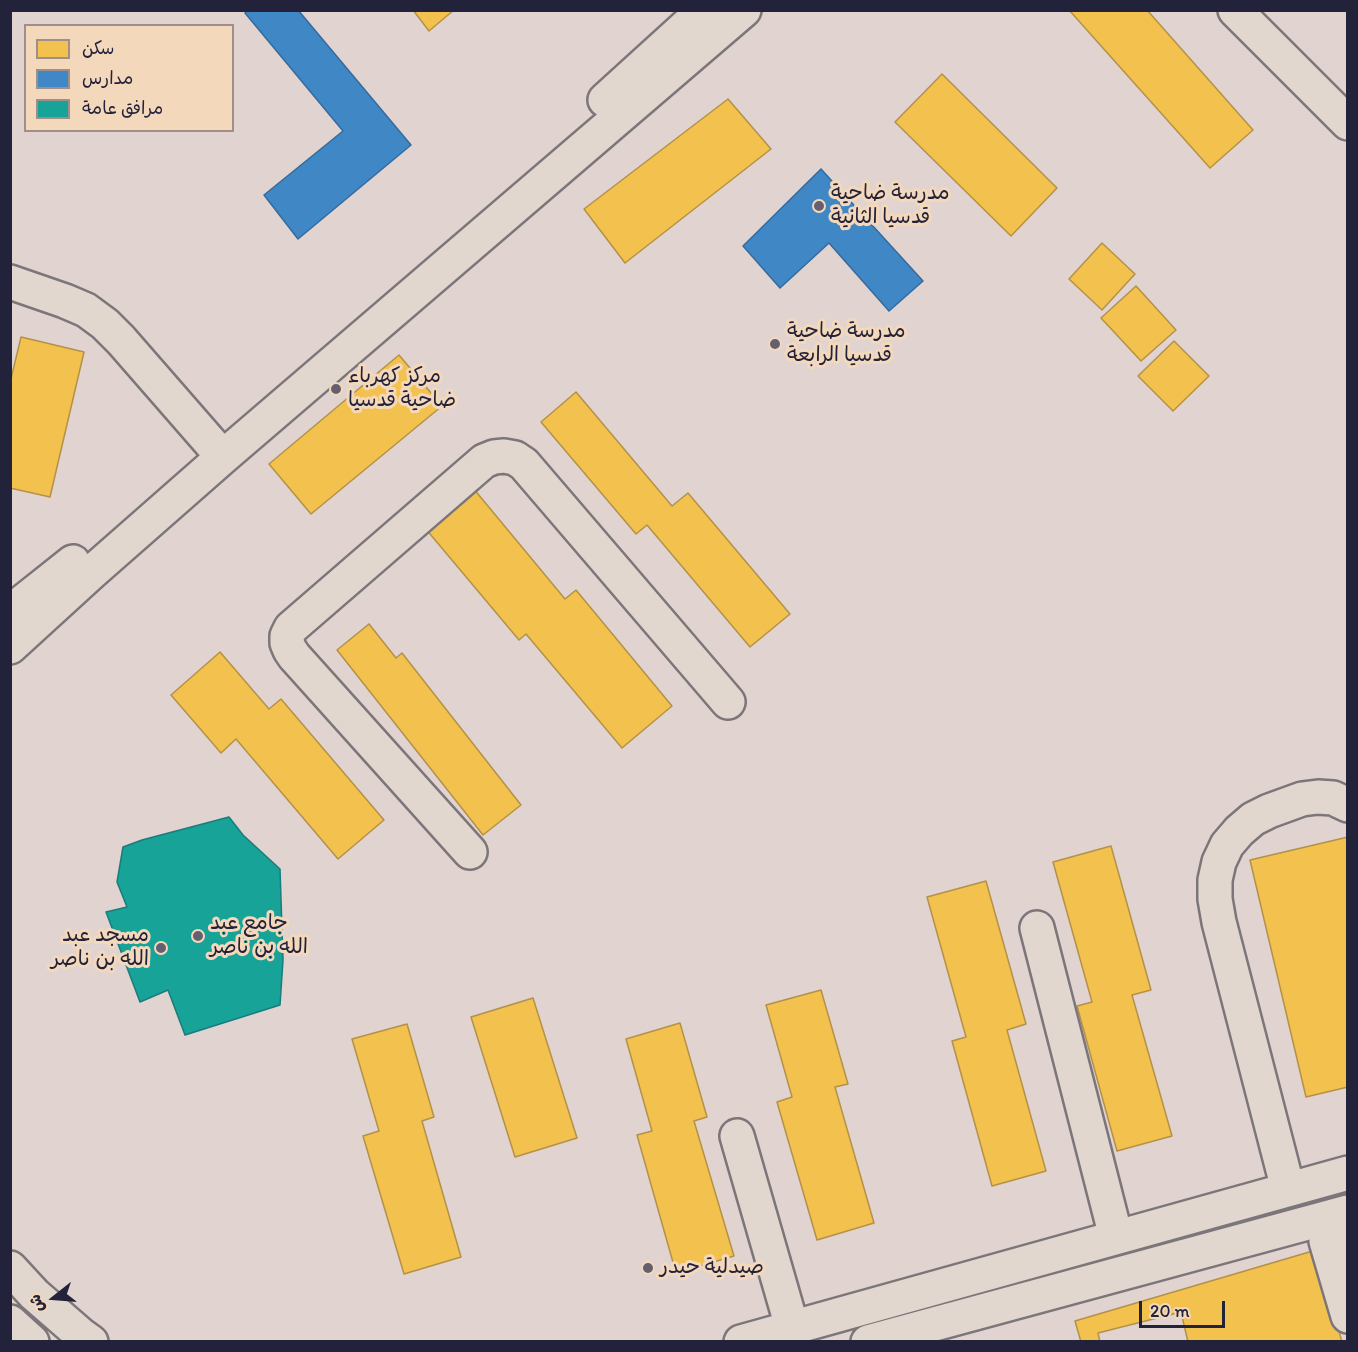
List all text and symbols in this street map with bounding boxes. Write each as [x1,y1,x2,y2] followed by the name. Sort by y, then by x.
[24,24,234,132] legend
[82,37,114,59] text: سكن
[82,67,133,89] text: مدارس
[82,97,163,119] text: مرافق عامة
[831,181,950,231] place label: مدرسة ضاحية قدسيا الثانية
[812,199,826,213] marker: مدرسة ضاحية قدسيا الثانية
[787,319,906,369] place label: مدرسة ضاحية قدسيا الرابعة
[768,337,782,351] marker: مدرسة ضاحية قدسيا الرابعة
[348,364,456,414] place label: مركز كهرباء ضاحية قدسيا
[329,382,343,396] marker: مركز كهرباء ضاحية قدسيا
[210,911,308,961] place label: جامع عبد الله بن ناصر
[51,923,149,973] place label: مسجد عبد الله بن ناصر
[191,929,205,943] marker: جامع عبد الله بن ناصر
[154,941,168,955] marker: مسجد عبد الله بن ناصر
[660,1255,764,1281] place label: صيدلية حيدر
[641,1261,655,1275] marker: صيدلية حيدر
[24,1268,84,1328] north arrow
[1142,1289,1228,1327] scale bar
[25,1292,48,1315] text: ش
[1150,1300,1190,1322] text: 20 m

